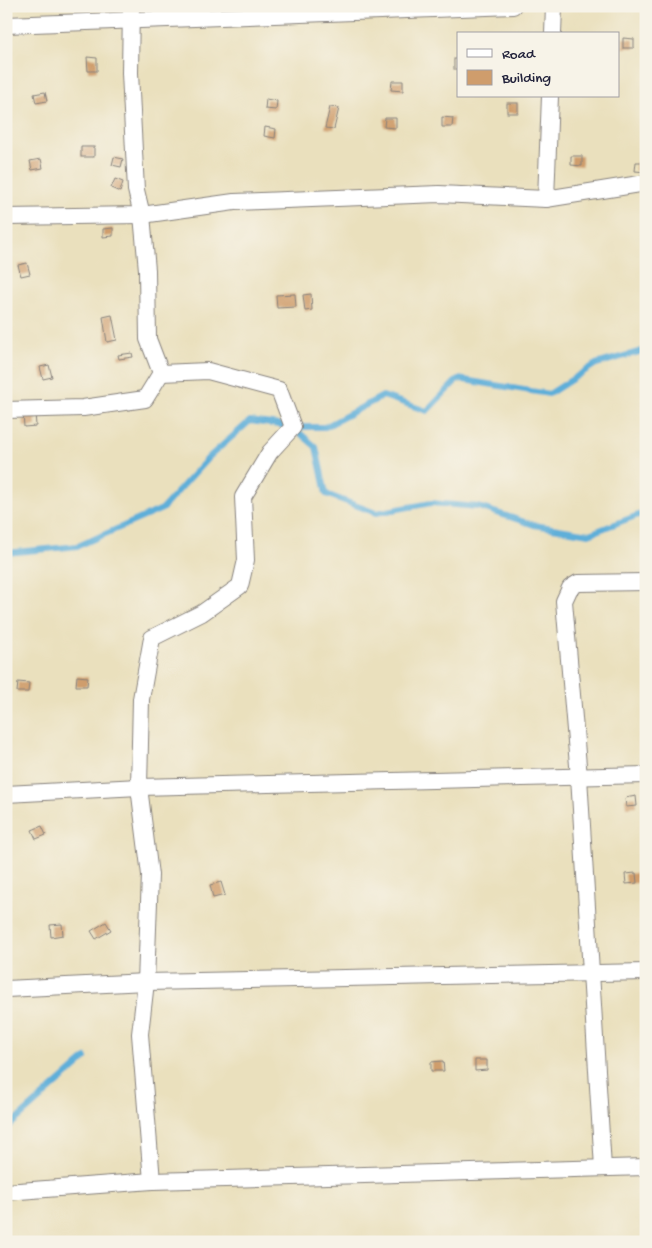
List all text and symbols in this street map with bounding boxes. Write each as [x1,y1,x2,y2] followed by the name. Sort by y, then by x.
[457,32,620,98] legend
[502,46,536,64] text: Road
[501,70,551,88] text: Building

